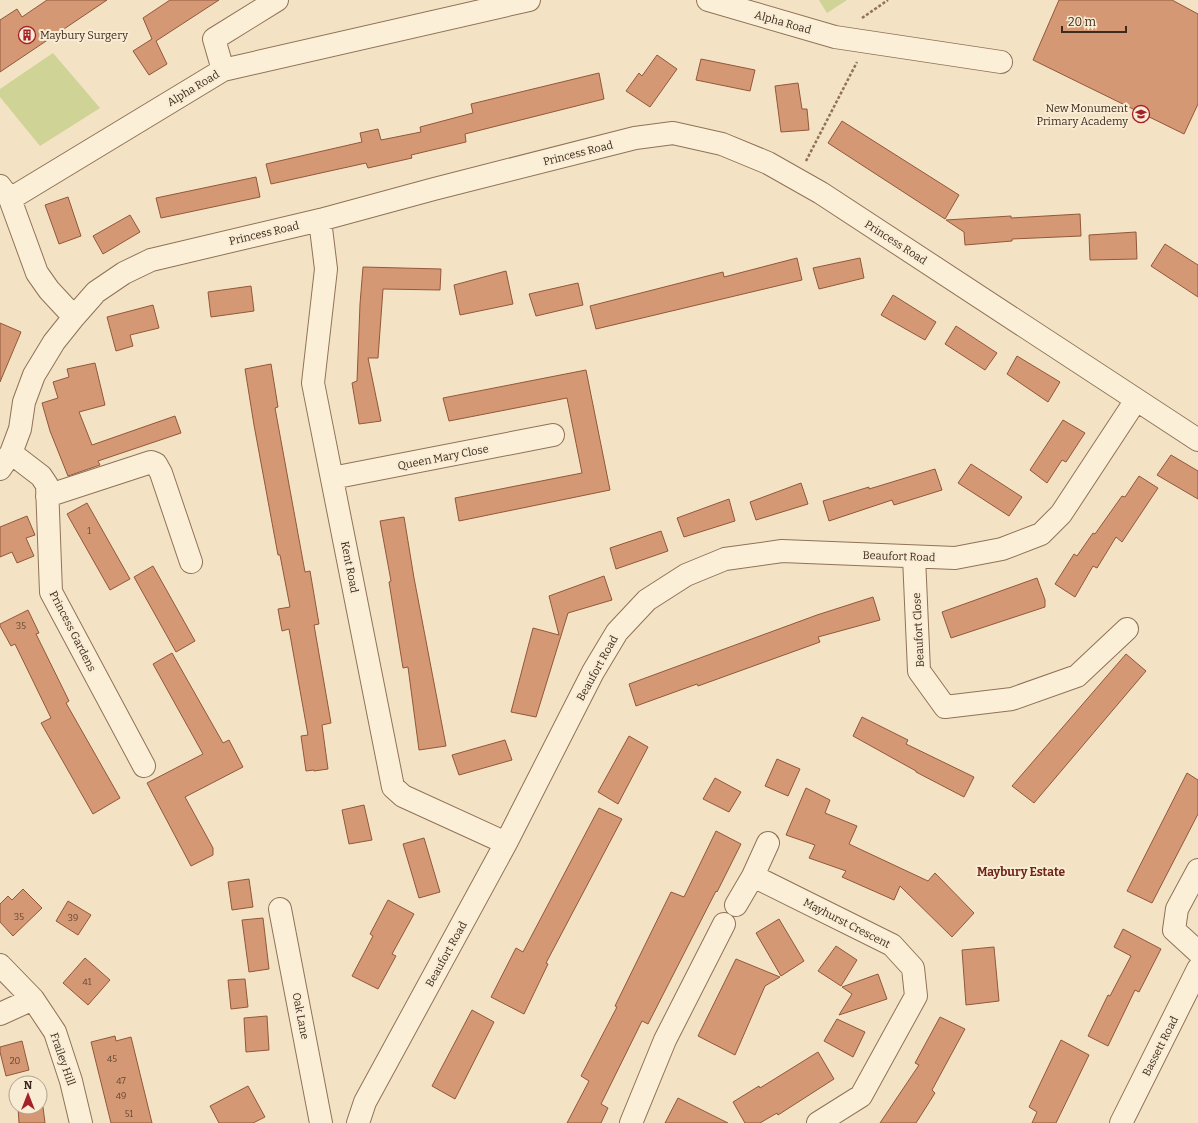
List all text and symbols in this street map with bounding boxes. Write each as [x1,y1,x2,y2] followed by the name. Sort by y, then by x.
[753,8,813,37] street label: Alpha Road
[1062,8,1126,34] scale bar
[1068,15,1097,29] text: 20 m
[17,25,37,45] building icon: Maybury Surgery
[40,29,128,42] place label: Maybury Surgery
[165,68,222,109] street label: Alpha Road
[1036,102,1128,128] place label: New Monument Primary Academy
[1131,104,1151,124] school or university icon: New Monument Primary Academy
[542,138,615,168] street label: Princess Road
[862,218,930,268] street label: Princess Road
[228,219,301,248] street label: Princess Road
[396,442,490,473] street label: Queen Mary Close
[87,526,91,536] house number: 1
[338,540,361,594] street label: Kent Road
[862,549,936,564] street label: Beaufort Road
[47,589,99,674] street label: Princess Gardens
[910,592,927,667] street label: Beaufort Close
[16,621,26,631] house number: 35
[574,633,621,703] street label: Beaufort Road
[977,865,1065,879] district label: Maybury Estate
[801,896,892,951] street label: Mayhurst Crescent
[14,912,24,922] house number: 35
[68,913,78,923] house number: 39
[423,919,470,989] street label: Beaufort Road
[83,977,92,987] house number: 41
[290,992,311,1041] street label: Oak Lane
[1140,1014,1181,1078] street label: Bassett Road
[47,1031,78,1087] street label: Frailey Hill
[107,1054,117,1064] house number: 45
[10,1056,21,1066] house number: 20
[8,1075,48,1115] north arrow
[116,1076,126,1086] house number: 47
[24,1079,33,1092] text: N
[116,1091,126,1101] house number: 49
[125,1109,134,1119] house number: 51

